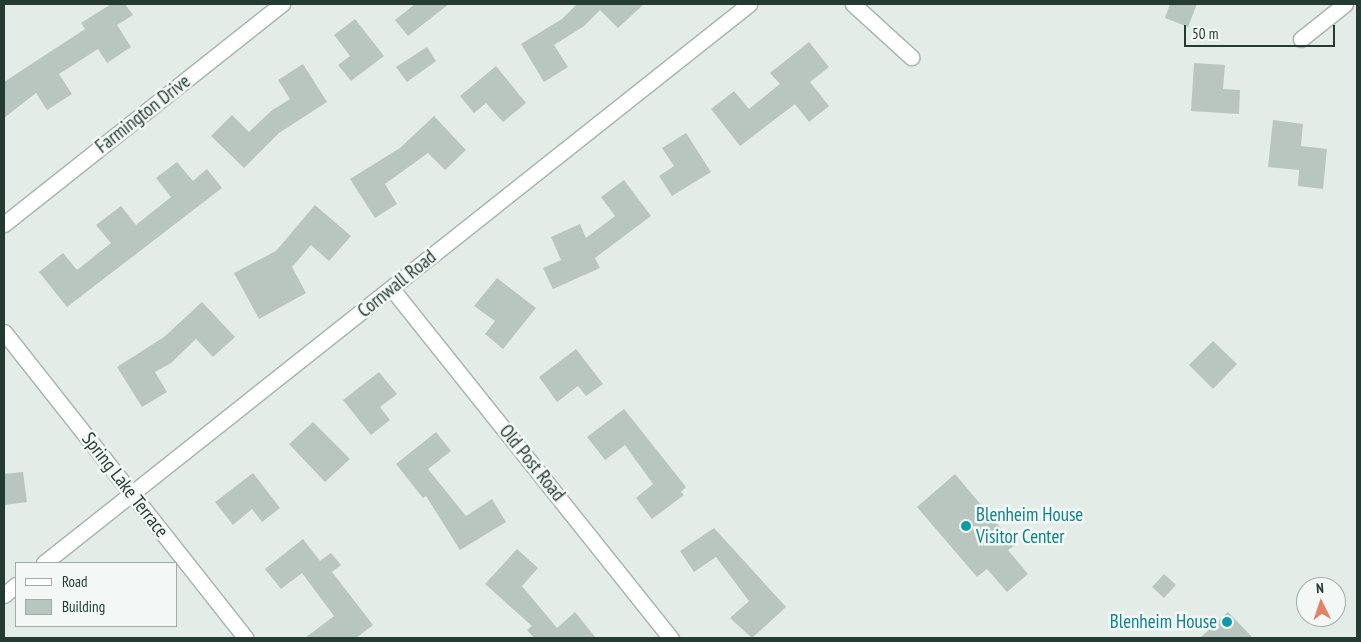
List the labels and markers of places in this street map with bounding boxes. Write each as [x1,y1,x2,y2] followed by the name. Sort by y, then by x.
[976,504,1083,548] place label: Blenheim House Visitor Center
[960,520,972,532] marker: Blenheim House Visitor Center
[1110,611,1217,633] place label: Blenheim House
[1221,616,1233,628] marker: Blenheim House

